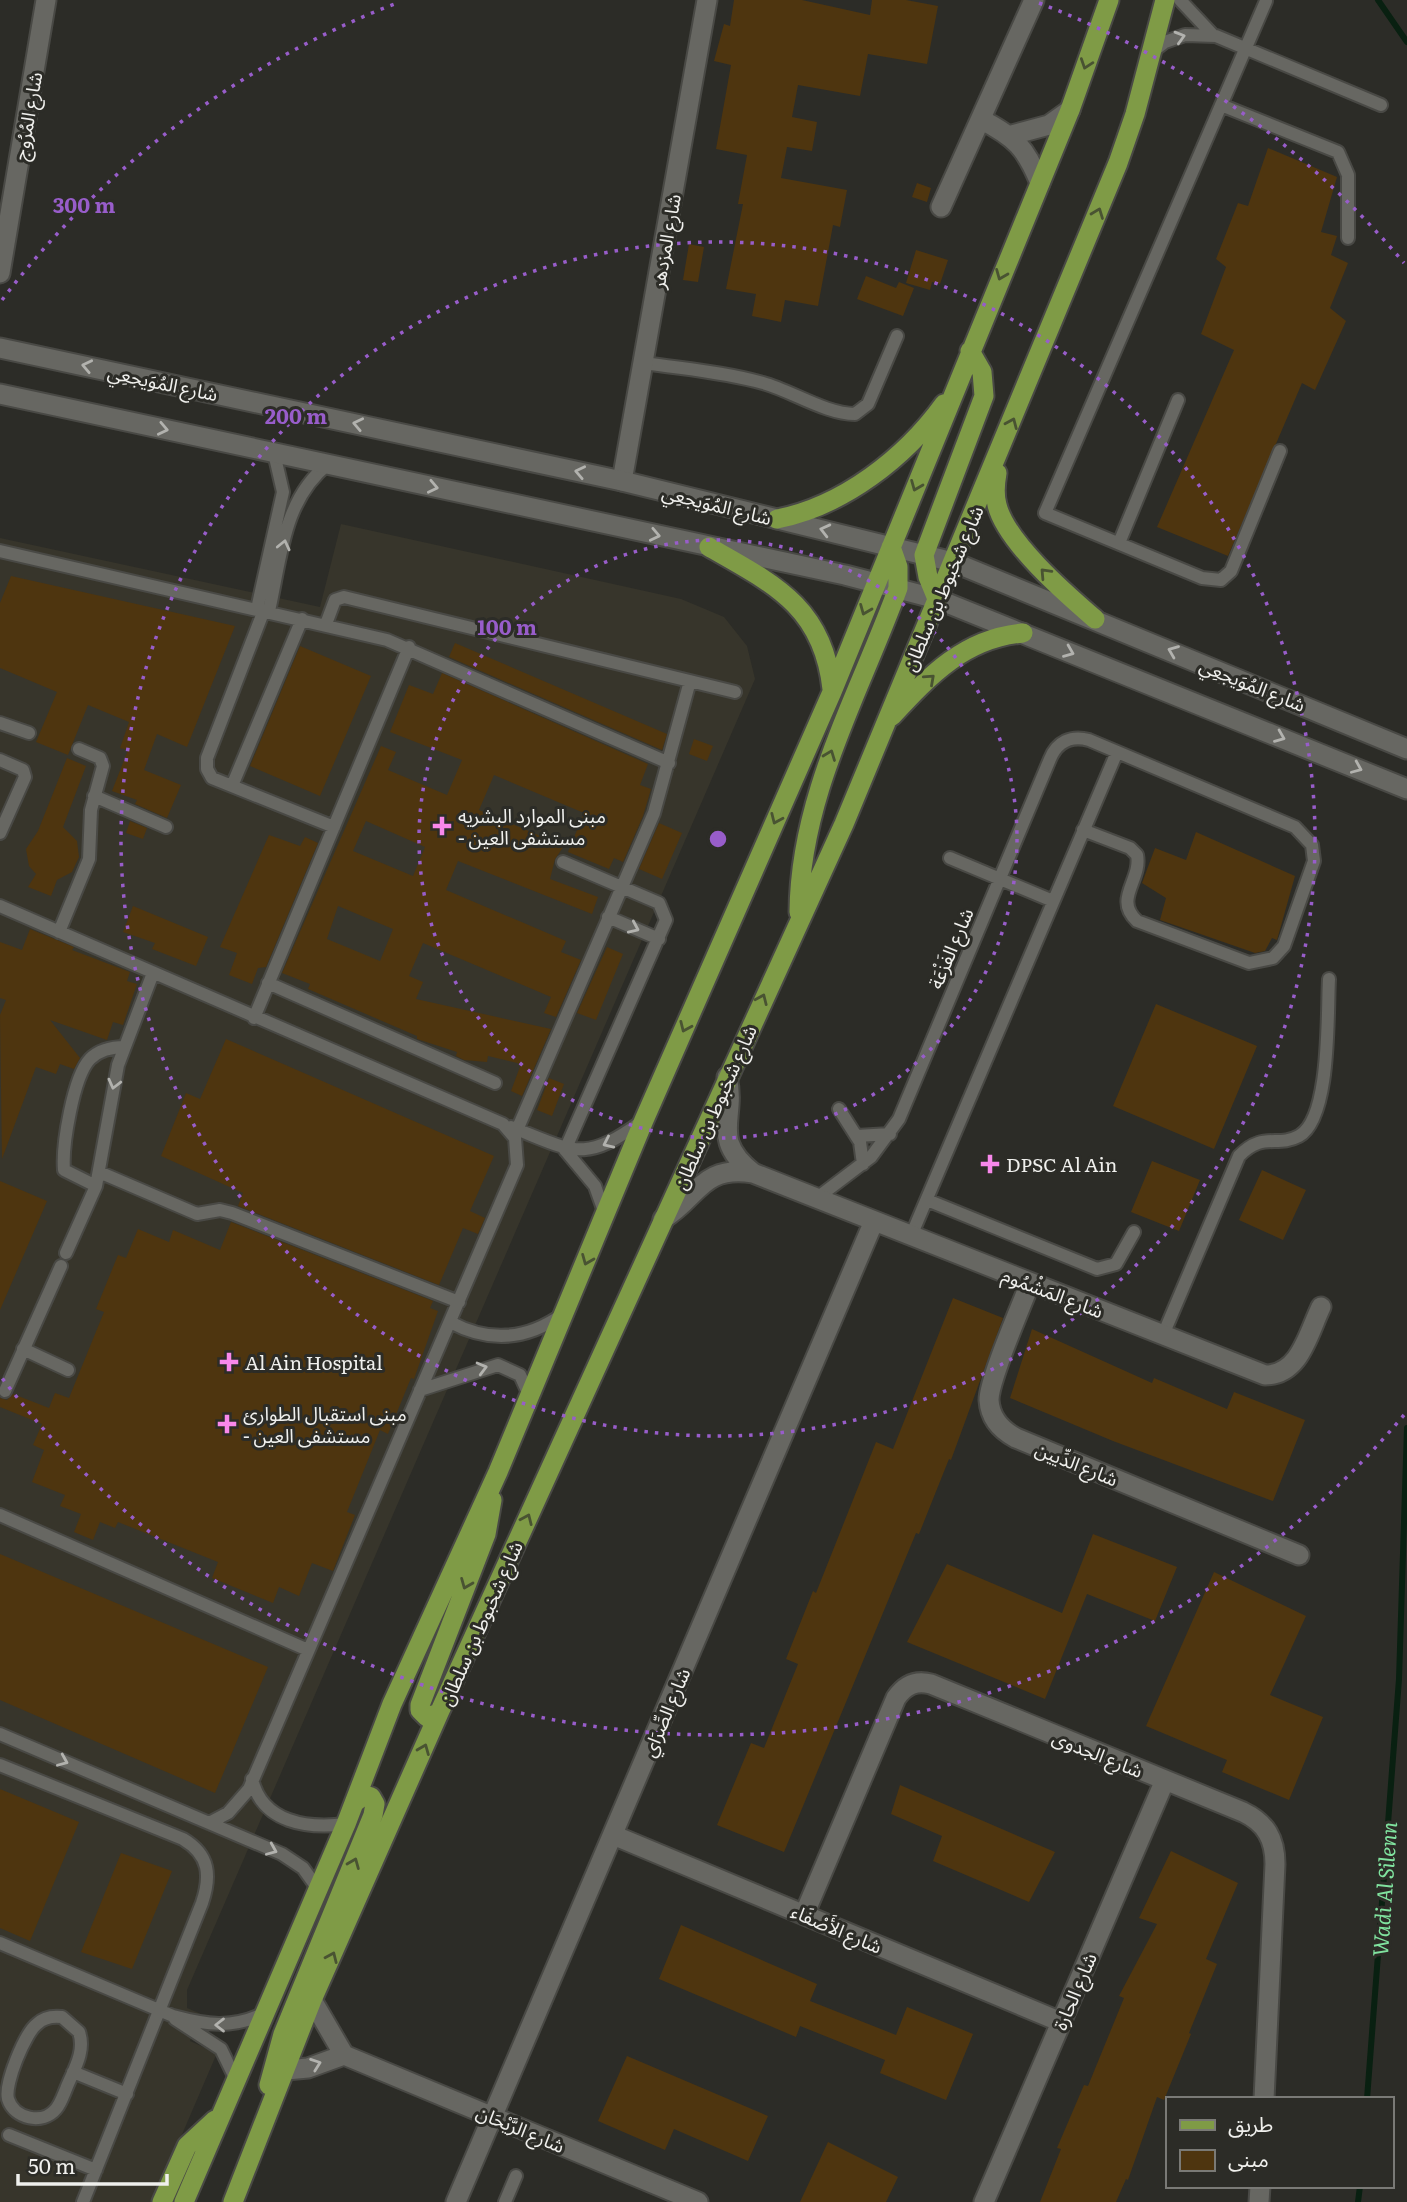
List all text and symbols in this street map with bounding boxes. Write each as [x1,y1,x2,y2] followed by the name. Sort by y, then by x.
[1174,31,1186,46] one-way arrow
[1080,58,1094,70] one-way arrow
[5,70,50,163] street label: شارع المُرُوج
[53,188,115,219] text: 300 m
[643,191,688,292] street label: شارع المزدهر
[1090,207,1104,219] one-way arrow
[996,269,1010,281] one-way arrow
[105,357,221,410] street label: شارع المُوَيجعِي
[81,360,93,375] one-way arrow
[265,399,327,430] text: 200 m
[352,418,364,433] one-way arrow
[1003,418,1017,430] one-way arrow
[157,420,169,435] one-way arrow
[574,465,586,480] one-way arrow
[659,477,775,533] street label: شارع المُوَيجعِي
[427,479,439,493] one-way arrow
[910,480,924,492] one-way arrow
[894,501,990,676] street label: شارع شخبوط بن سلطان
[819,524,831,538] one-way arrow
[649,527,661,542] one-way arrow
[276,539,290,551] one-way arrow
[1041,568,1054,581] one-way arrow
[860,603,874,615] one-way arrow
[477,610,537,641] text: 100 m
[1062,643,1074,657] one-way arrow
[1168,646,1180,660] one-way arrow
[1195,650,1310,720] street label: شارع المُوَيجعِي
[922,674,935,687] one-way arrow
[1273,728,1285,742] one-way arrow
[822,749,836,761] one-way arrow
[1350,760,1362,774] one-way arrow
[458,801,606,851] place label: مبنى الموارد البشريه - مستشفى العين
[770,812,784,824] one-way arrow
[432,816,452,836] marker: مبنى الموارد البشريه - مستشفى العين
[706,827,730,851] centre of rings
[920,903,981,993] street label: شارع الفَزْعَة
[627,920,639,934] one-way arrow
[754,994,768,1006] one-way arrow
[665,1020,764,1194] street label: شارع شخبوط بن سلطان
[679,1020,693,1033] one-way arrow
[107,1078,122,1090] one-way arrow
[603,1135,615,1149] one-way arrow
[1006,1150,1117,1178] place label: DPSC Al Ain
[980,1154,1000,1174] marker: DPSC Al Ain
[582,1253,596,1265] one-way arrow
[998,1260,1108,1326] street label: شارع المَشْمُوم
[245,1348,383,1376] place label: Al Ain Hospital
[219,1352,239,1372] marker: Al Ain Hospital
[476,1362,488,1376] one-way arrow
[243,1399,407,1449] place label: مبنى استقبال الطوارئ - مستشفى العين
[217,1414,237,1434] marker: مبنى استقبال الطوارئ - مستشفى العين
[1031,1434,1123,1493] street label: شارع الدِّيين
[519,1514,533,1526] one-way arrow
[431,1536,530,1710] street label: شارع شخبوط بن سلطان
[461,1577,475,1589] one-way arrow
[634,1663,699,1762] street label: شارع الصِّرَاي
[1048,1722,1147,1785] street label: شارع الجدوى
[416,1744,430,1756] one-way arrow
[56,1752,68,1766] one-way arrow
[1363,1820,1403,1957] water label: Wadi Al Silenn
[265,1842,277,1856] one-way arrow
[345,1857,359,1869] one-way arrow
[787,1896,887,1961] street label: شارع الأَصْفَاء
[1045,1948,1104,2035] street label: شارع الحارة
[324,1952,338,1964] one-way arrow
[214,2017,225,2032] one-way arrow
[309,2059,321,2073] one-way arrow
[472,2097,570,2160] street label: شارع الرَّيْحَان
[1166,2097,1393,2188] legend
[1228,2107,1273,2138] text: طريق
[18,2142,166,2186] scale bar
[1228,2142,1269,2173] text: مبنى
[28,2149,75,2180] text: 50 m

